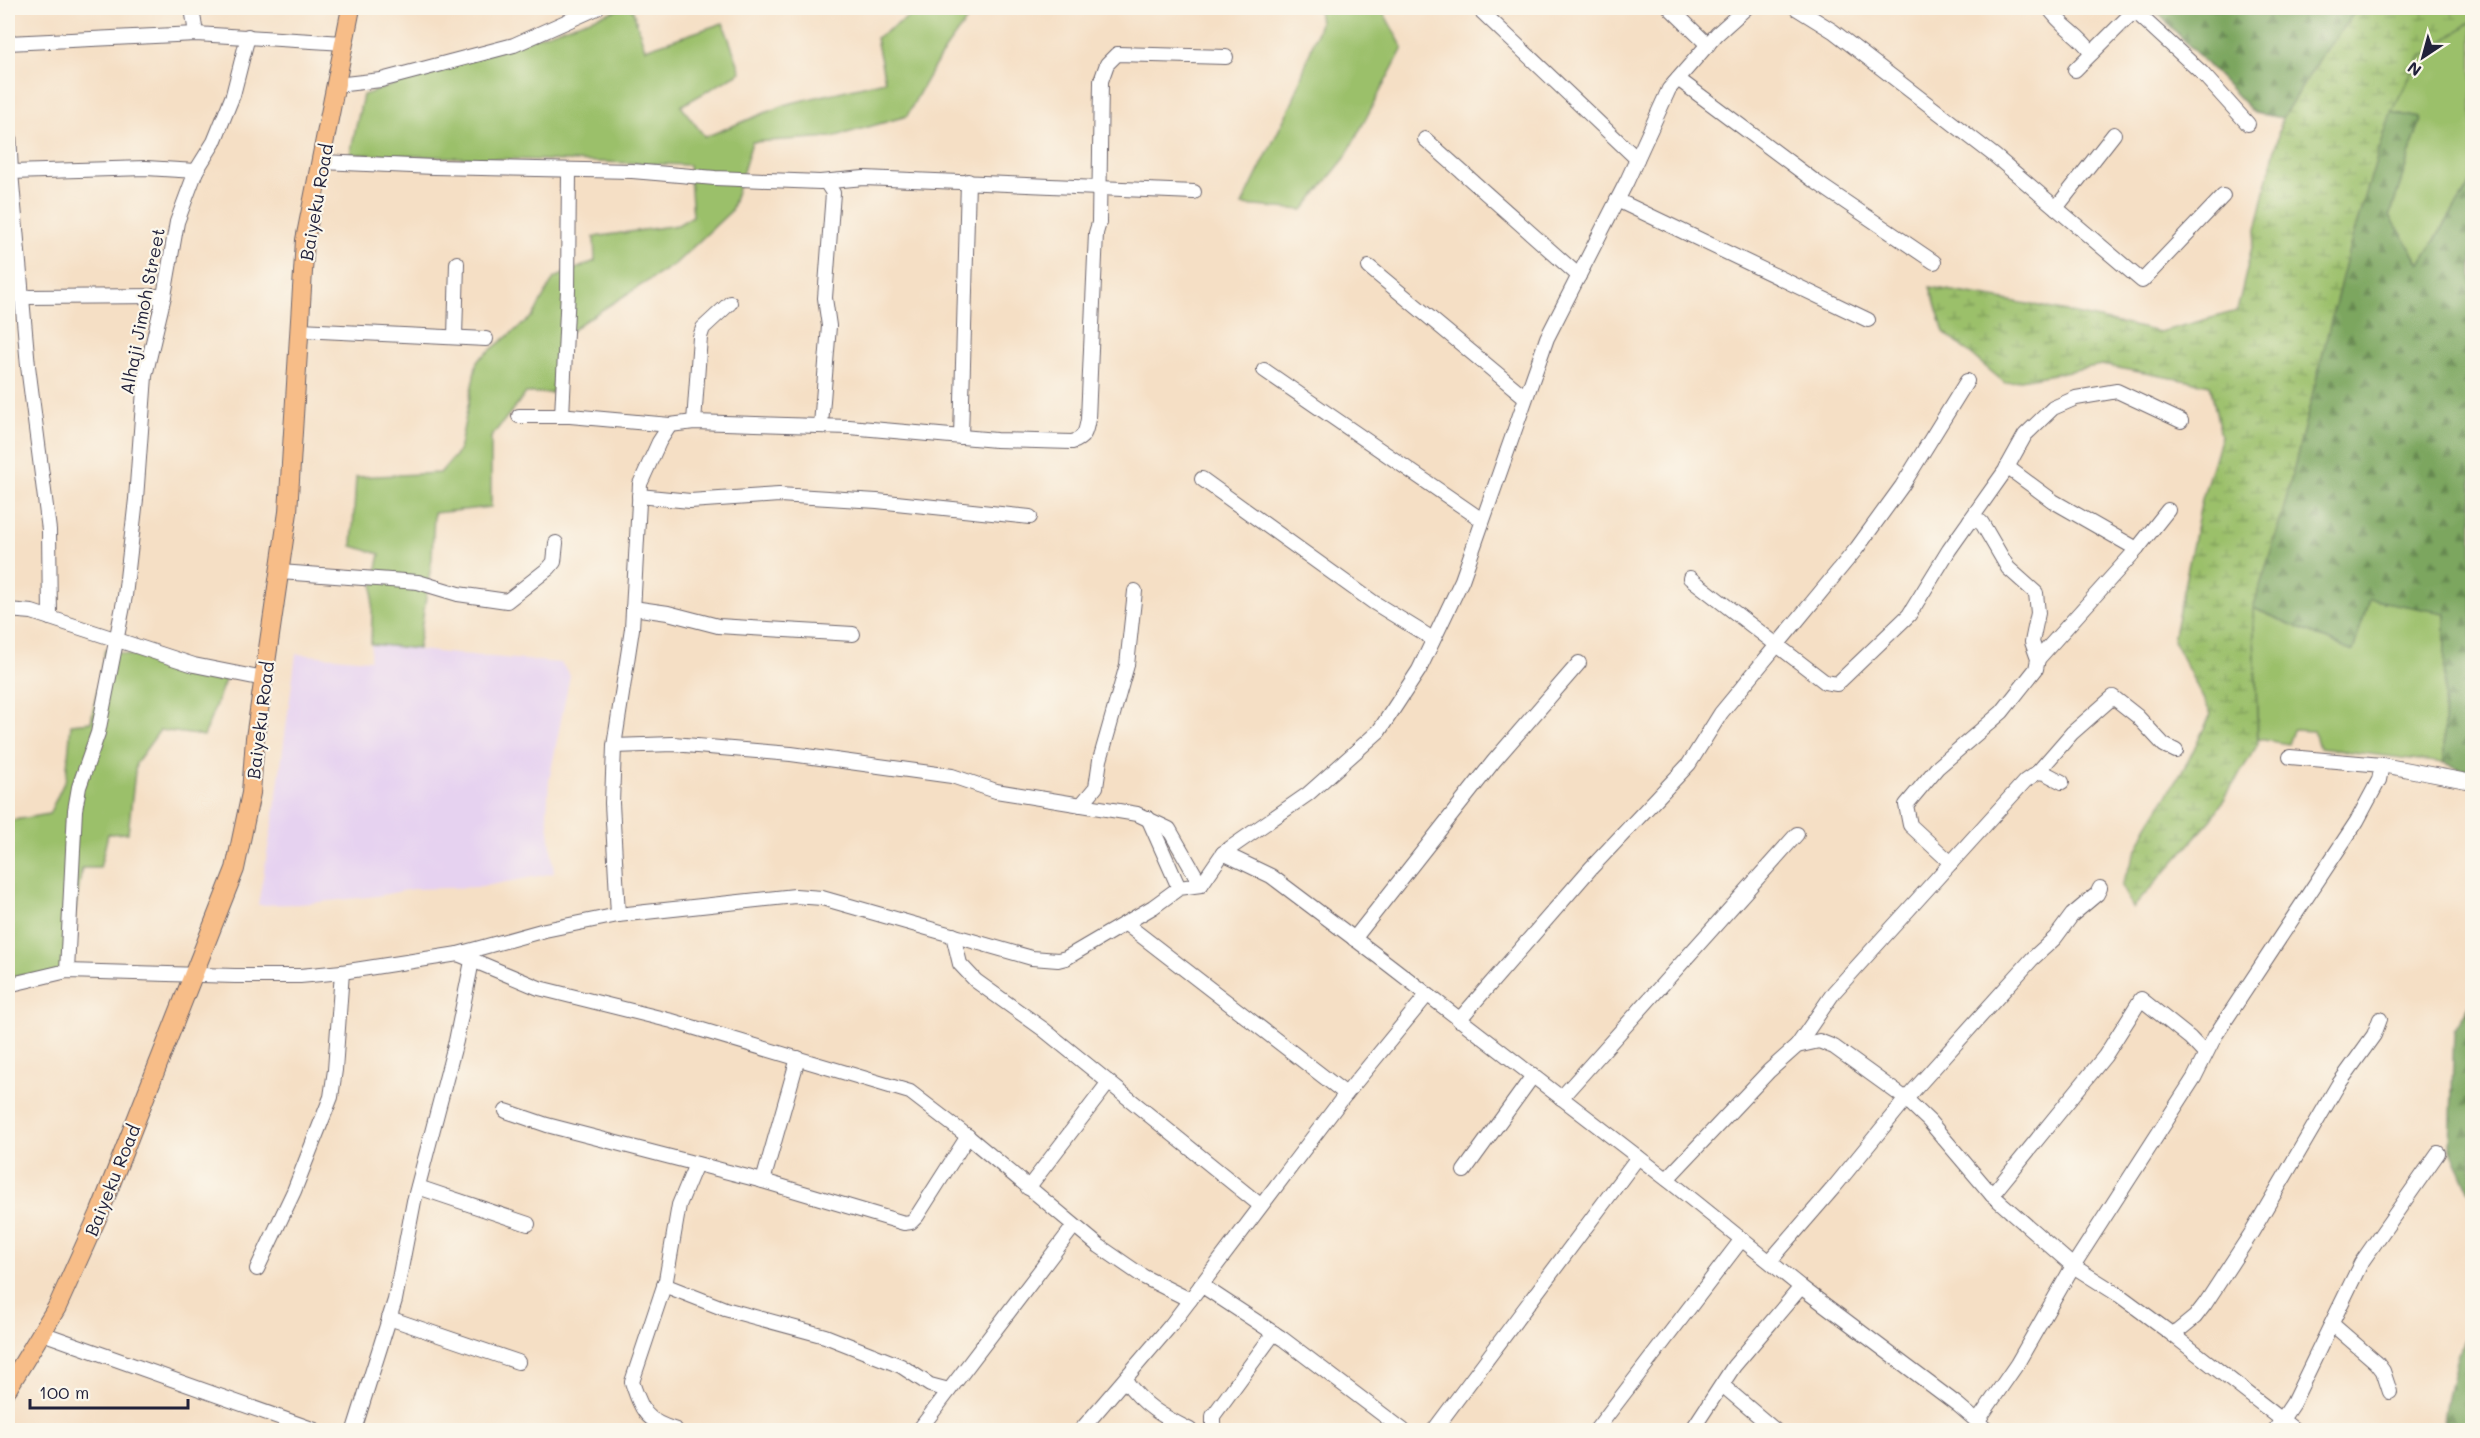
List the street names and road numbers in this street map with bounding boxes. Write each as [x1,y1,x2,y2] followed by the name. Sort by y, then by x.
[294,142,338,262] street label: Baiyeku Road
[114,226,170,396] street label: Alhaji Jimoh Street
[241,660,279,780] street label: Baiyeku Road
[79,1121,145,1239] street label: Baiyeku Road

